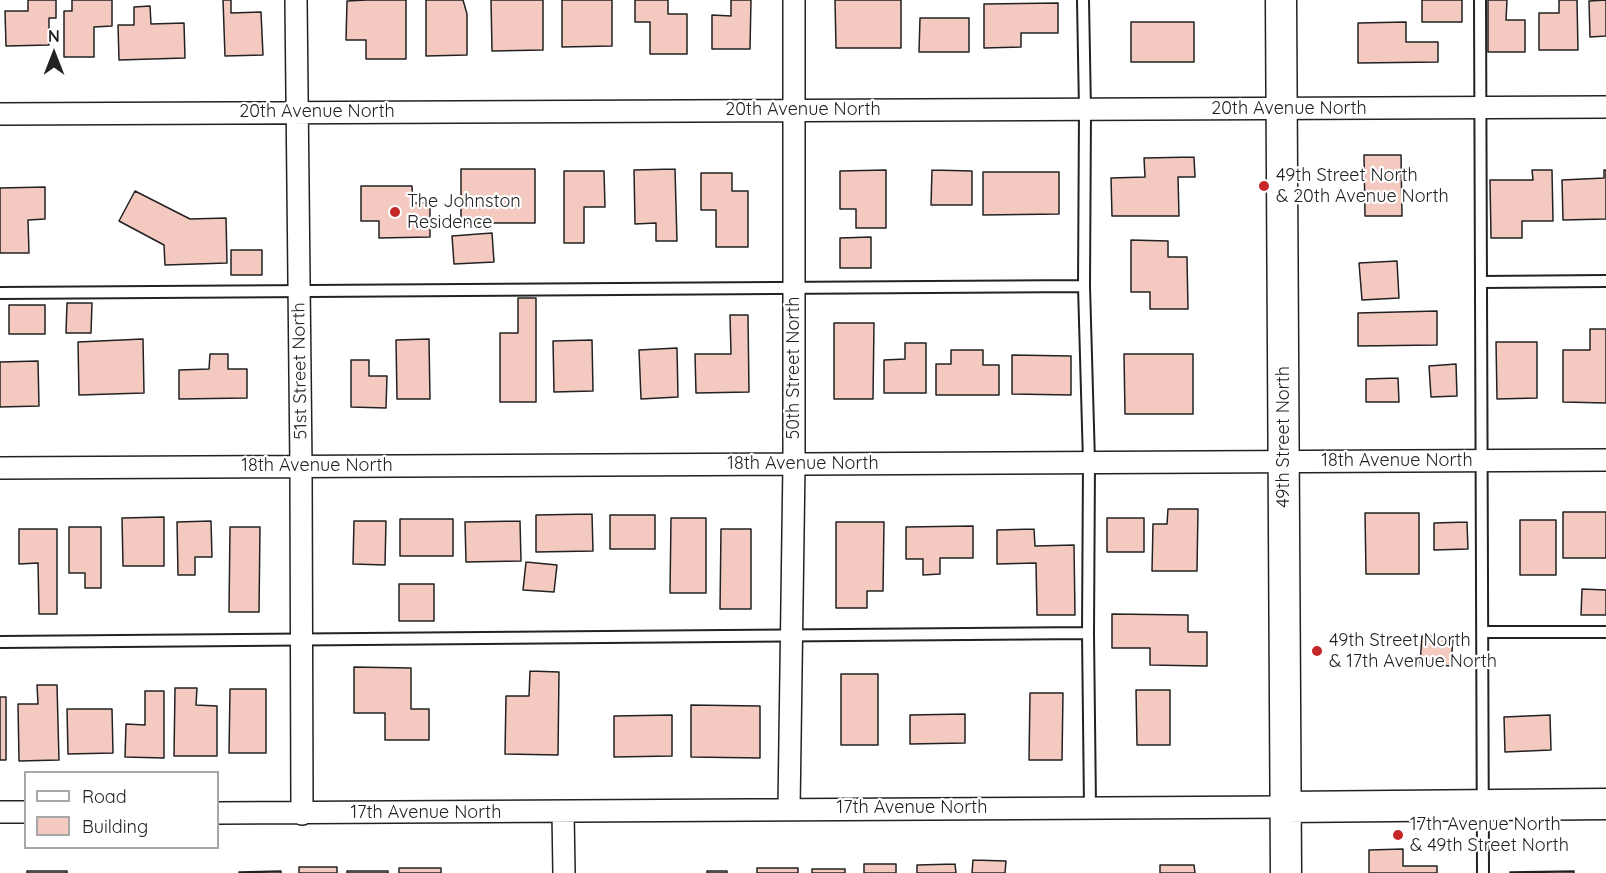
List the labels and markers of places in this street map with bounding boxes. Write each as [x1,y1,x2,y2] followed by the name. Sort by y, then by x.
[1276,165,1449,207] place label: 49th Street North & 20th Avenue North
[1257,179,1271,193] marker: 49th Street North & 20th Avenue North
[407,191,521,234] place label: The Johnston Residence
[388,205,402,219] marker: The Johnston Residence
[1329,630,1497,672] place label: 49th Street North & 17th Avenue North
[1310,644,1324,658] marker: 49th Street North & 17th Avenue North
[1410,814,1569,856] place label: 17th Avenue North & 49th Street North
[1391,828,1405,842] marker: 17th Avenue North & 49th Street North

